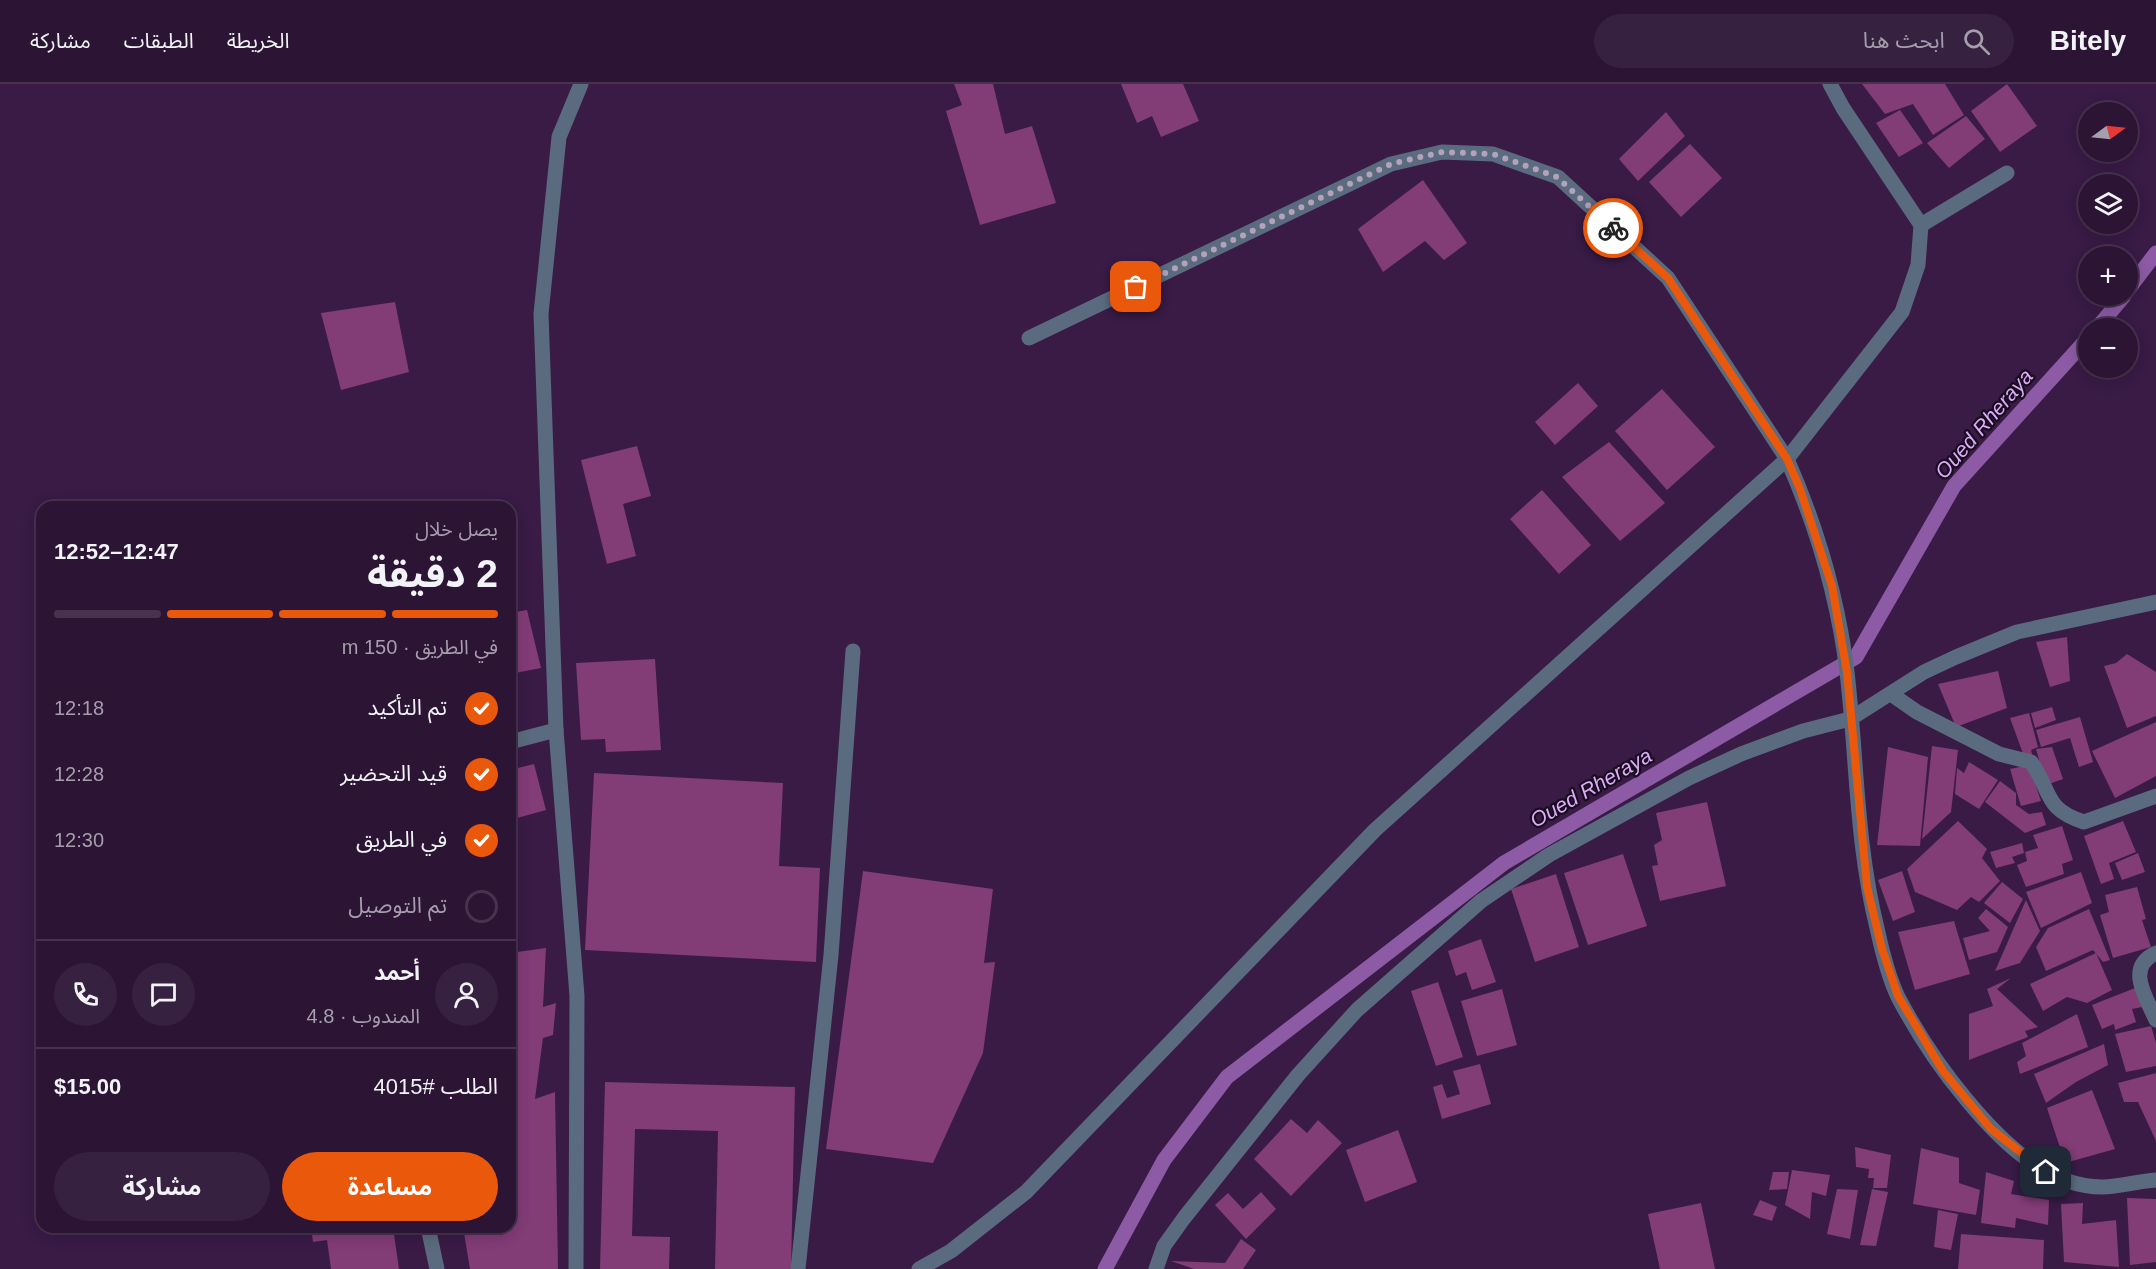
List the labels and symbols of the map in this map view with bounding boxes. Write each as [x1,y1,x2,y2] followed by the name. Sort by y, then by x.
[2078,102,2138,162] north arrow
[1583,198,1643,258] courier
[1110,261,1161,312] pin
[1930,365,2037,483] water label: Oued Rheraya
[1526,743,1656,832] water label: Oued Rheraya
[2020,1146,2071,1197] pin

